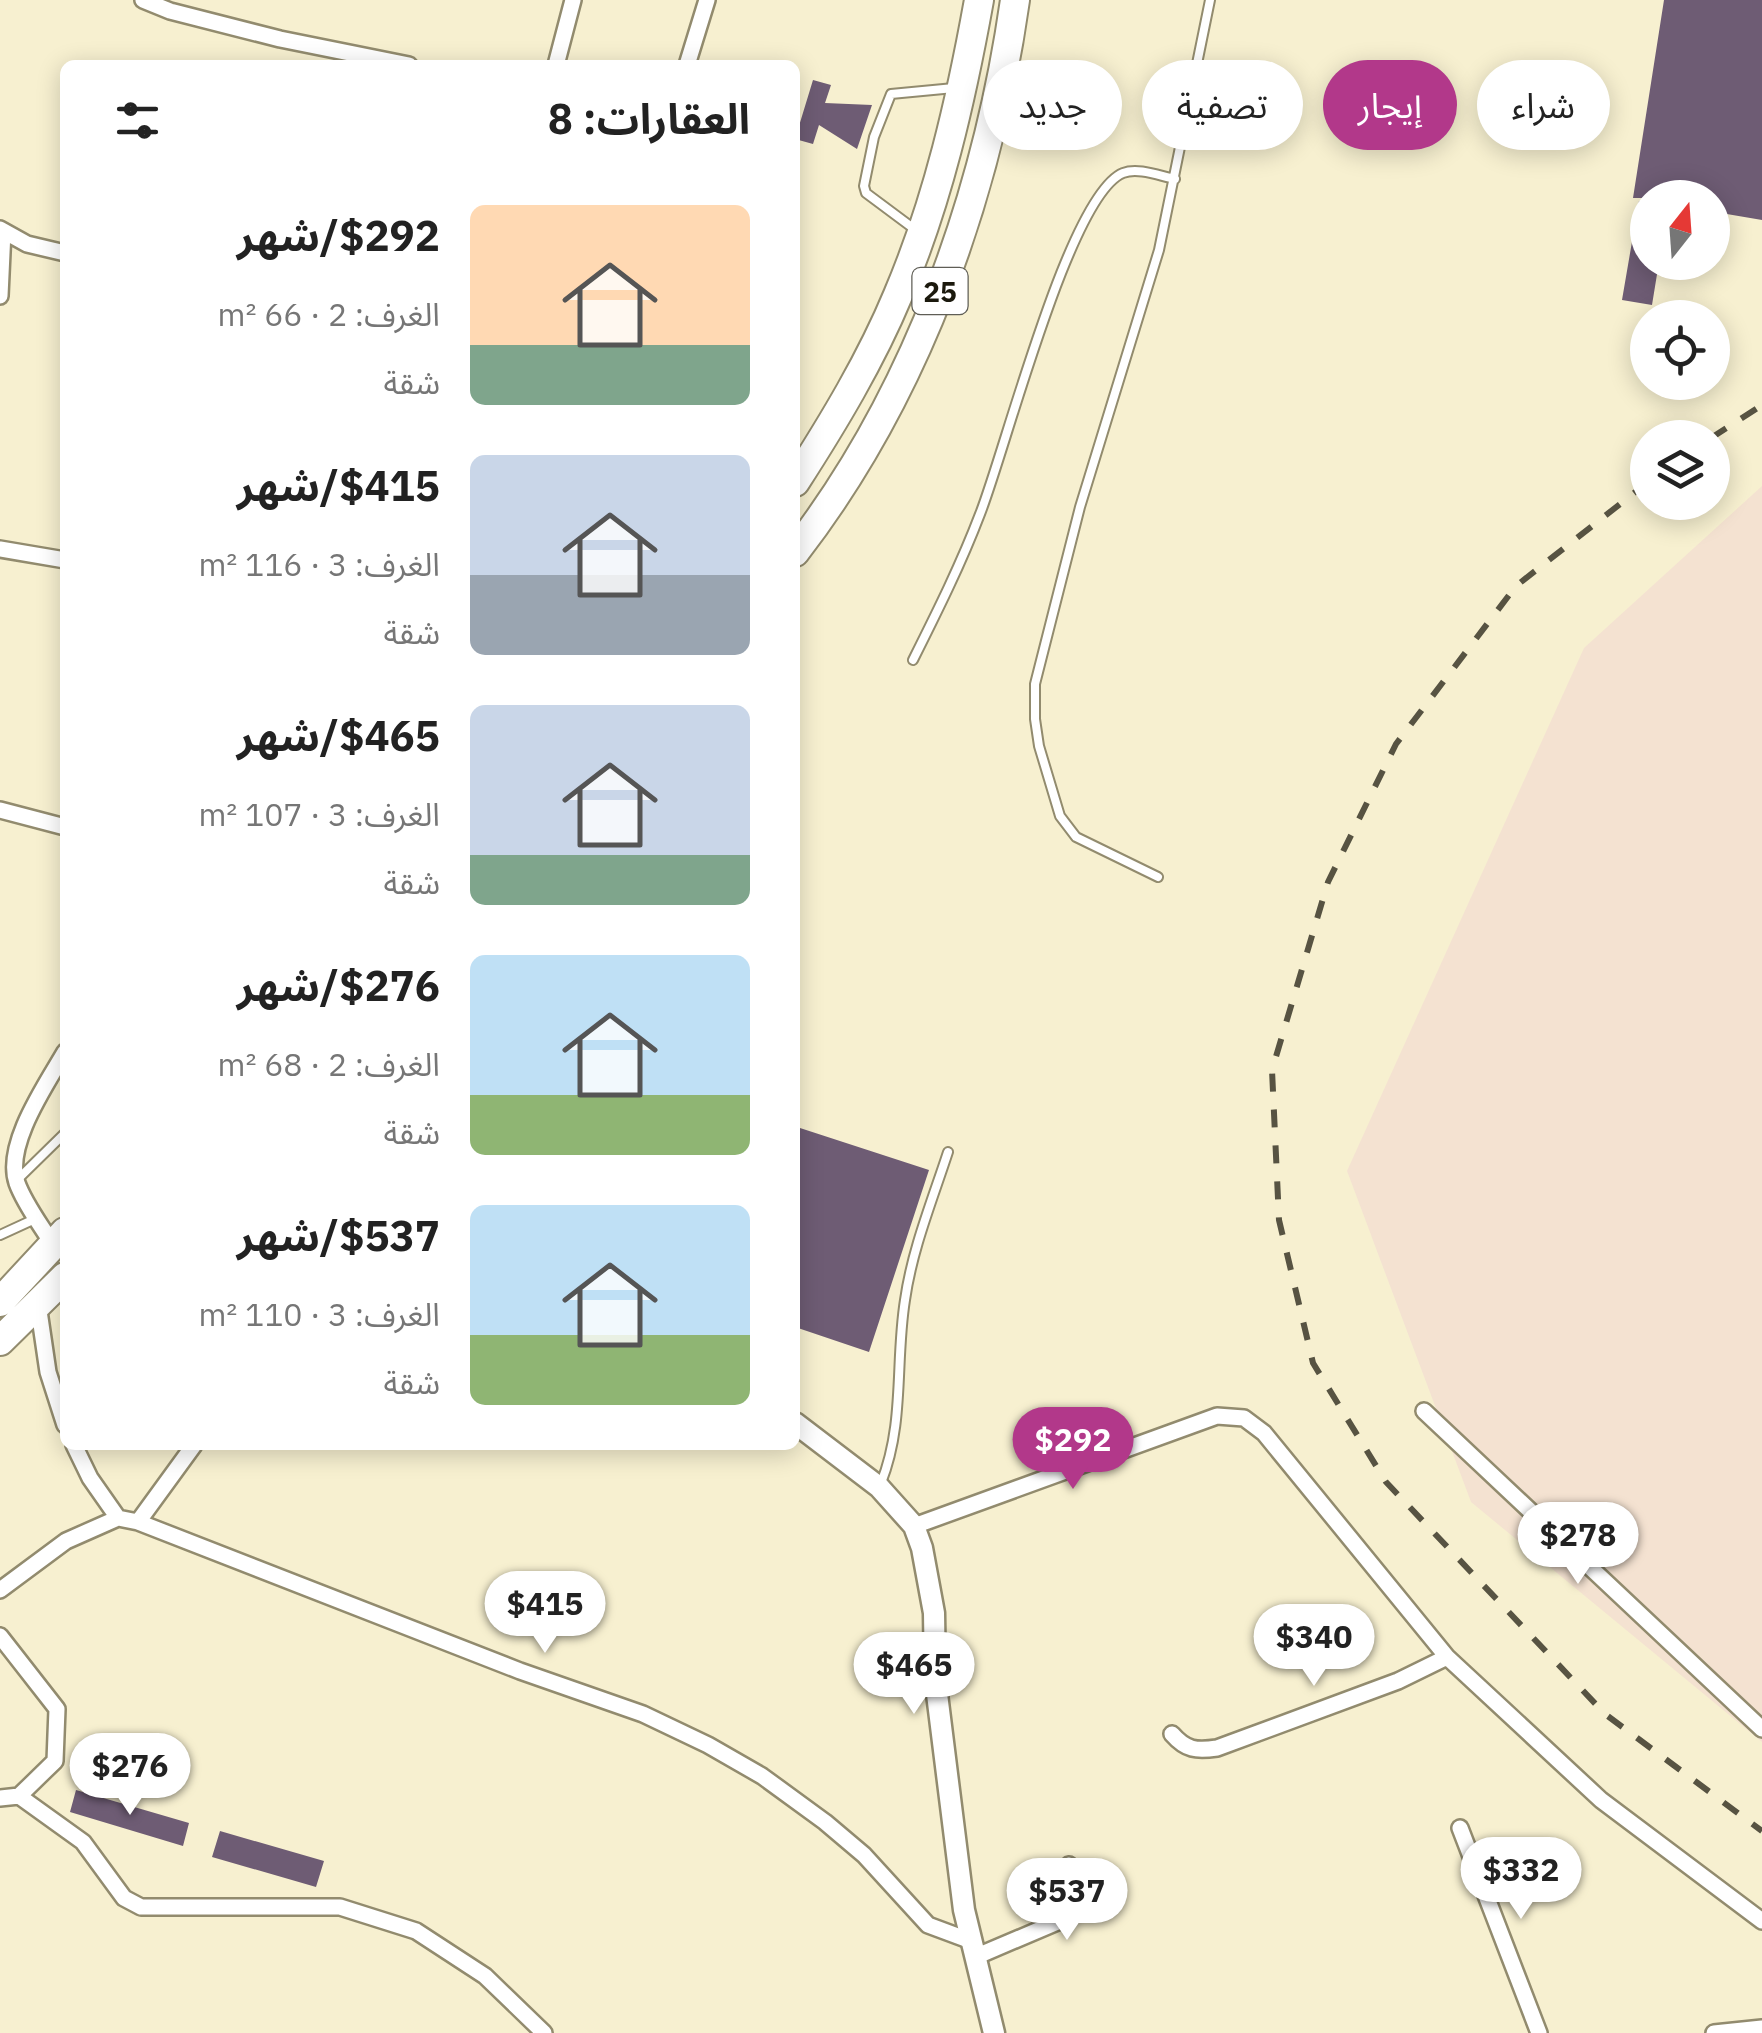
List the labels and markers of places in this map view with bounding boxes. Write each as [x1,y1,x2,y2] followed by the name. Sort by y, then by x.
[1014,1407,1132,1492] pin: $292
[1519,1502,1637,1587] pin: $278
[486,1571,604,1656] pin: $415
[1255,1604,1373,1689] pin: $340
[855,1632,973,1717] pin: $465
[71,1733,189,1818] pin: $276
[1462,1837,1580,1922] pin: $332
[1008,1858,1126,1943] pin: $537

